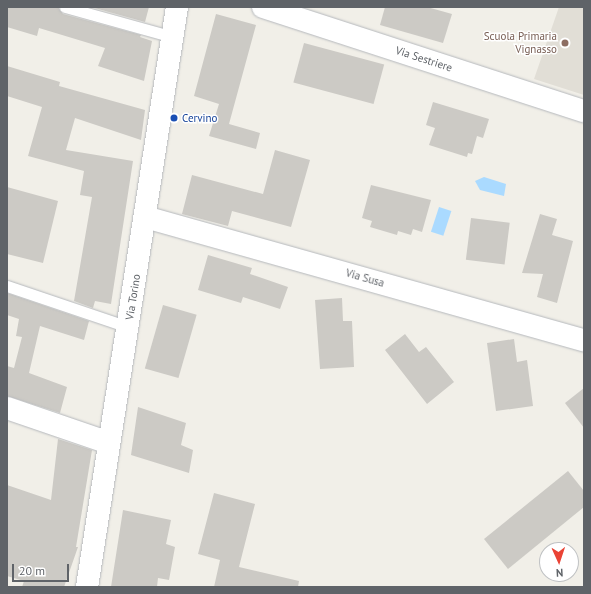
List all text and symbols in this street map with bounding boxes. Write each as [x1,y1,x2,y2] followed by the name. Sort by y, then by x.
[484,30,557,56] place label: Scuola Primaria Vignasso
[560,38,570,48] marker: Scuola Primaria Vignasso
[394,44,454,74] street label: Via Sestriere
[182,111,217,125] place label: Cervino
[169,113,179,123] marker: Cervino
[344,266,386,290] street label: Via Susa
[123,273,143,321] street label: Via Torino
[539,542,579,582] north arrow
[14,556,71,582] scale bar
[19,563,45,578] text: 20 m
[556,566,564,580] text: N

